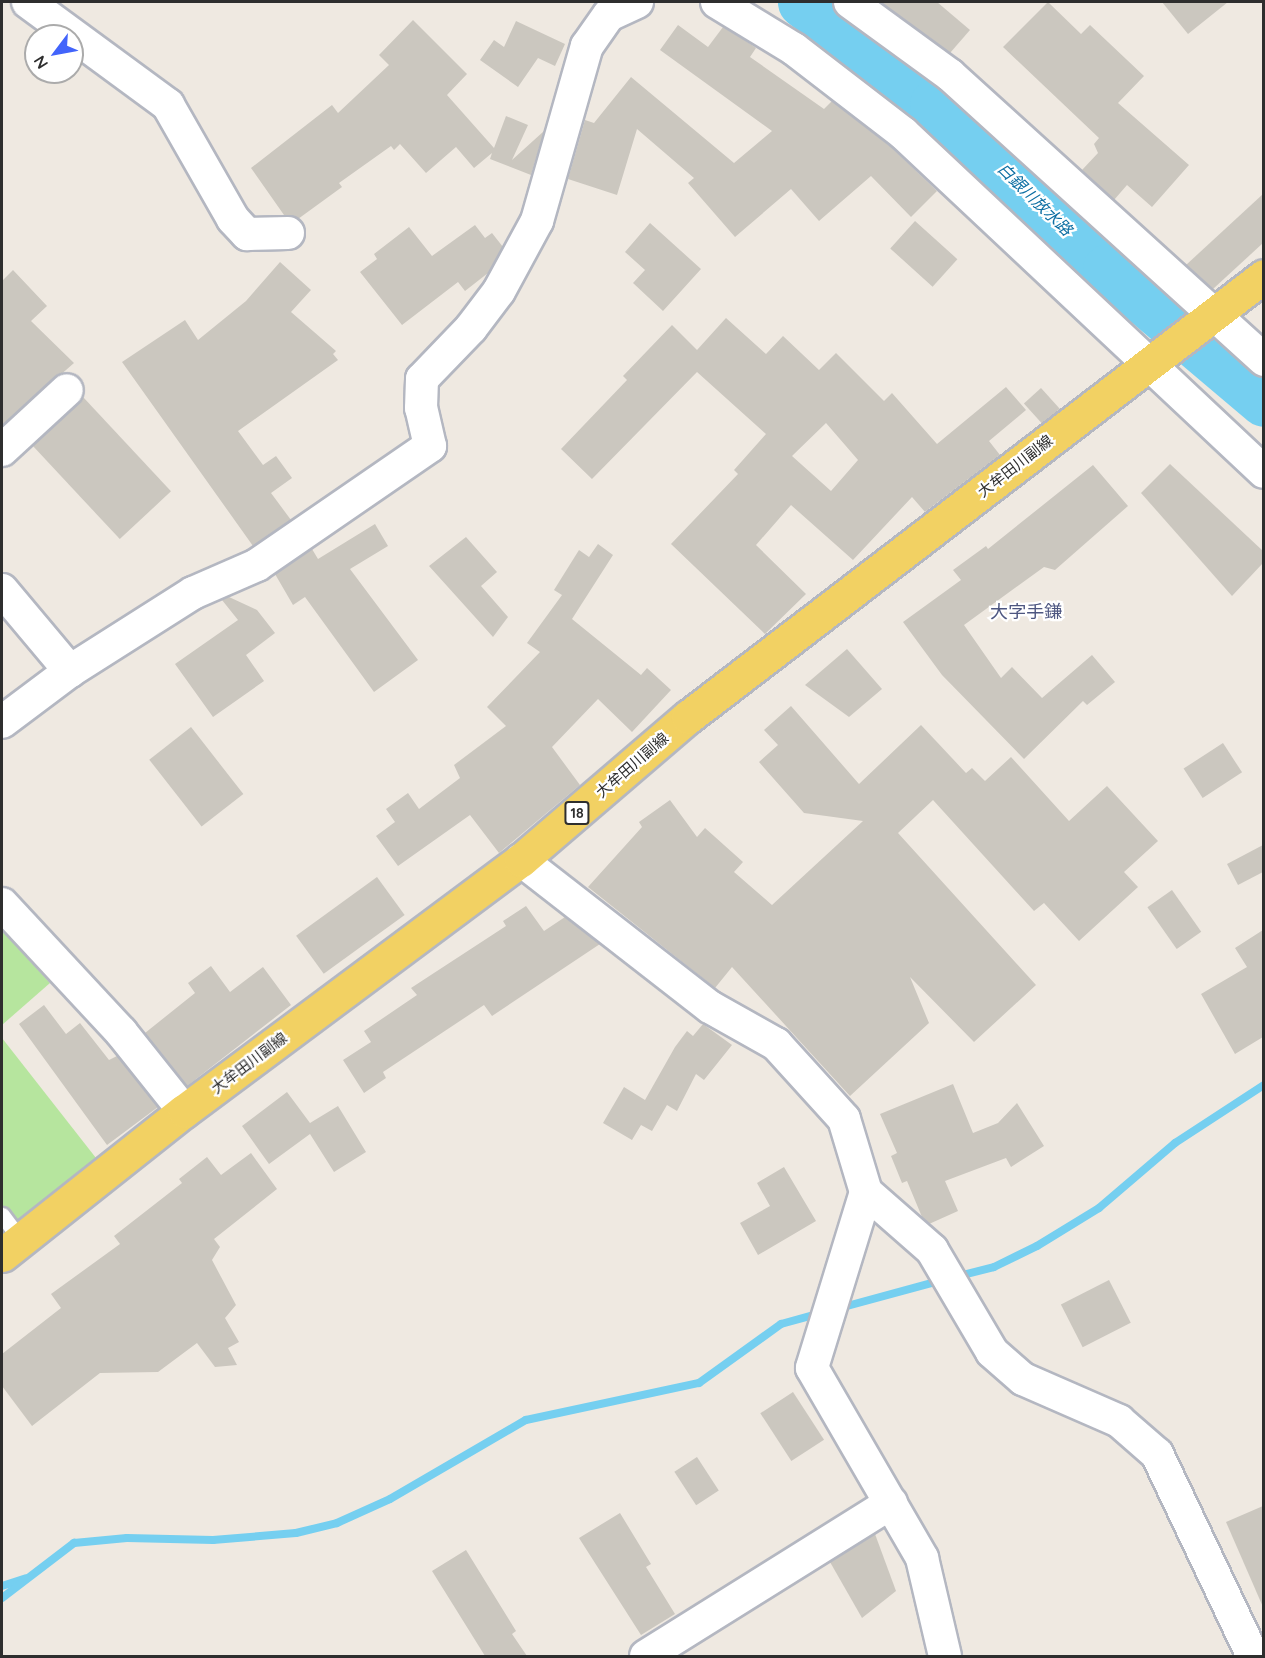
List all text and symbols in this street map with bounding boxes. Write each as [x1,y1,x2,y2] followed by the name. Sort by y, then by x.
[24,24,84,84] north arrow
[29,52,52,73] text: N
[994,159,1076,239] water label: 白銀川放水路
[974,431,1056,501] street label: 大牟田川副線
[990,601,1062,623] district label: 大字手鎌
[592,729,672,801] street label: 大牟田川副線
[564,802,590,824] road number: 18
[208,1029,290,1097] street label: 大牟田川副線

